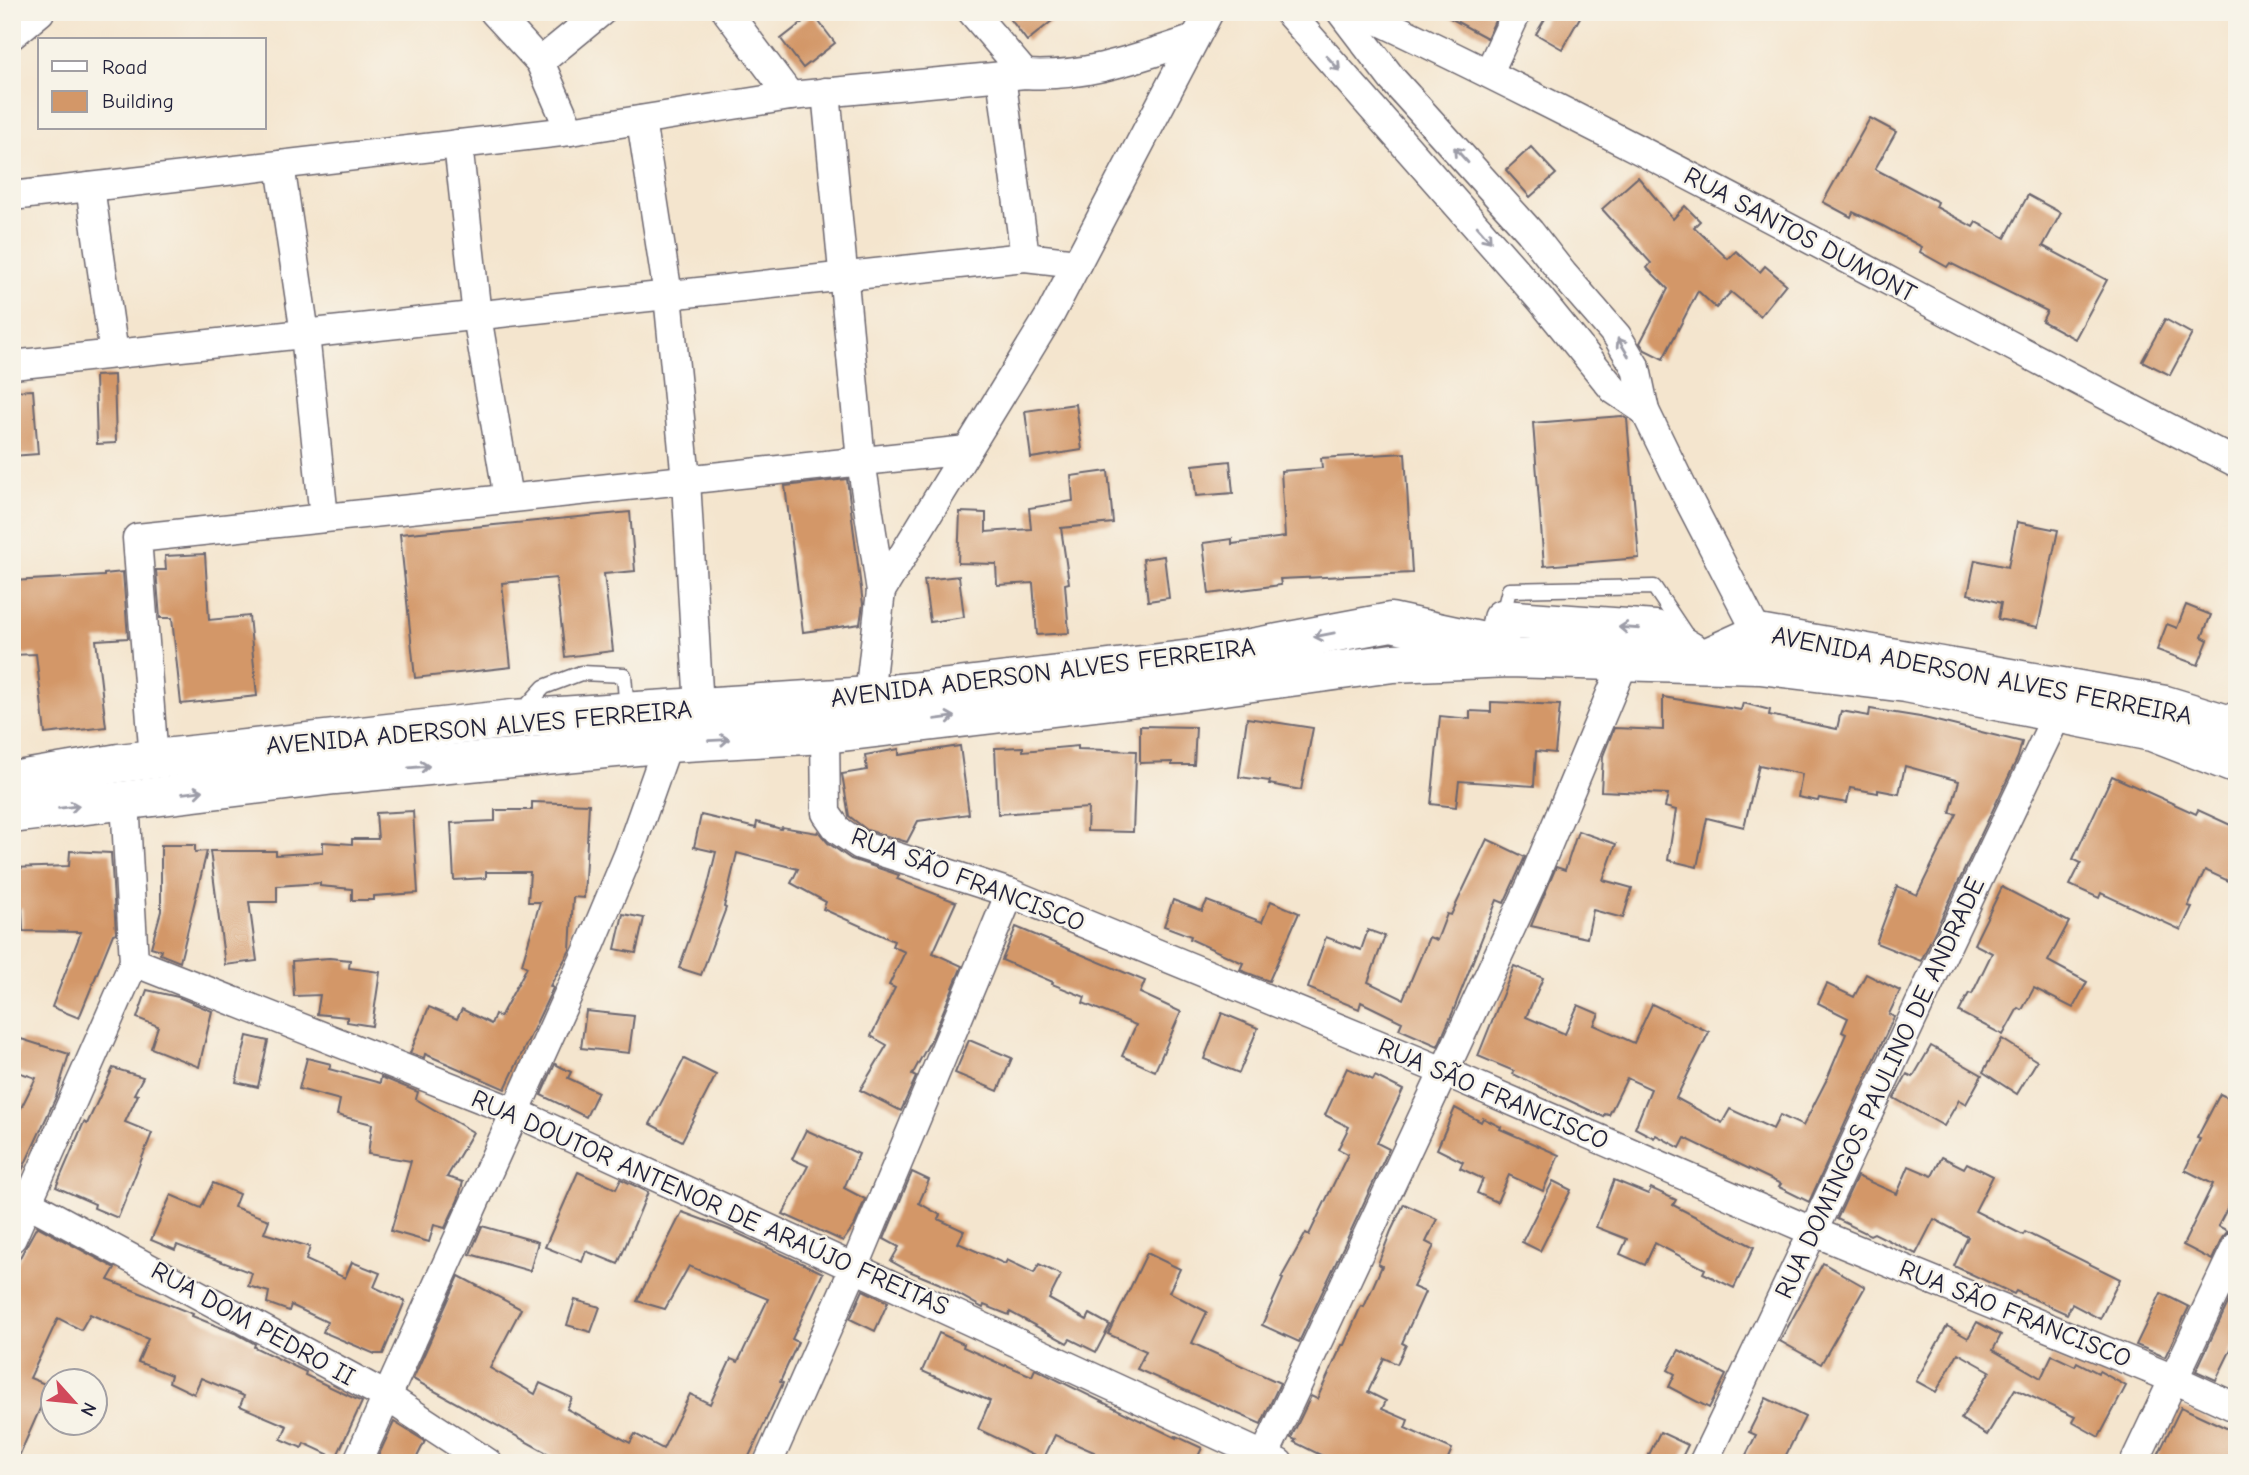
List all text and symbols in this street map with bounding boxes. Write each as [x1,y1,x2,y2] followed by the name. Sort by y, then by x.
[38,38,266,130] legend
[1325,54,1341,72] one-way arrow
[102,55,147,79] text: Road
[102,89,174,113] text: Building
[1453,146,1469,164] one-way arrow
[1679,161,1922,309] street label: RUA SANTOS DUMONT
[1476,225,1492,243] one-way arrow
[1616,337,1630,357] one-way arrow
[1769,620,2195,732] street label: AVENIDA ADERSON ALVES FERREIRA
[1618,621,1640,634] one-way arrow
[1313,629,1335,642] one-way arrow
[829,632,1257,714] street label: AVENIDA ADERSON ALVES FERREIRA
[265,694,693,762] street label: AVENIDA ADERSON ALVES FERREIRA
[934,712,956,725] one-way arrow
[707,733,730,746] one-way arrow
[407,760,430,773] one-way arrow
[181,786,204,799] one-way arrow
[57,800,80,813] one-way arrow
[847,821,1089,938] street label: RUA SÃO FRANCISCO
[1769,873,1991,1303] street label: RUA DOMINGOS PAULINO DE ANDRADE
[1373,1031,1613,1156] street label: RUA SÃO FRANCISCO
[467,1083,954,1322] street label: RUA DOUTOR ANTENOR DE ARAÚJO FREITAS
[1895,1253,2136,1374] street label: RUA SÃO FRANCISCO
[146,1256,360,1392] street label: RUA DOM PEDRO II
[38,1366,108,1436] north arrow
[76,1399,101,1420] text: N

